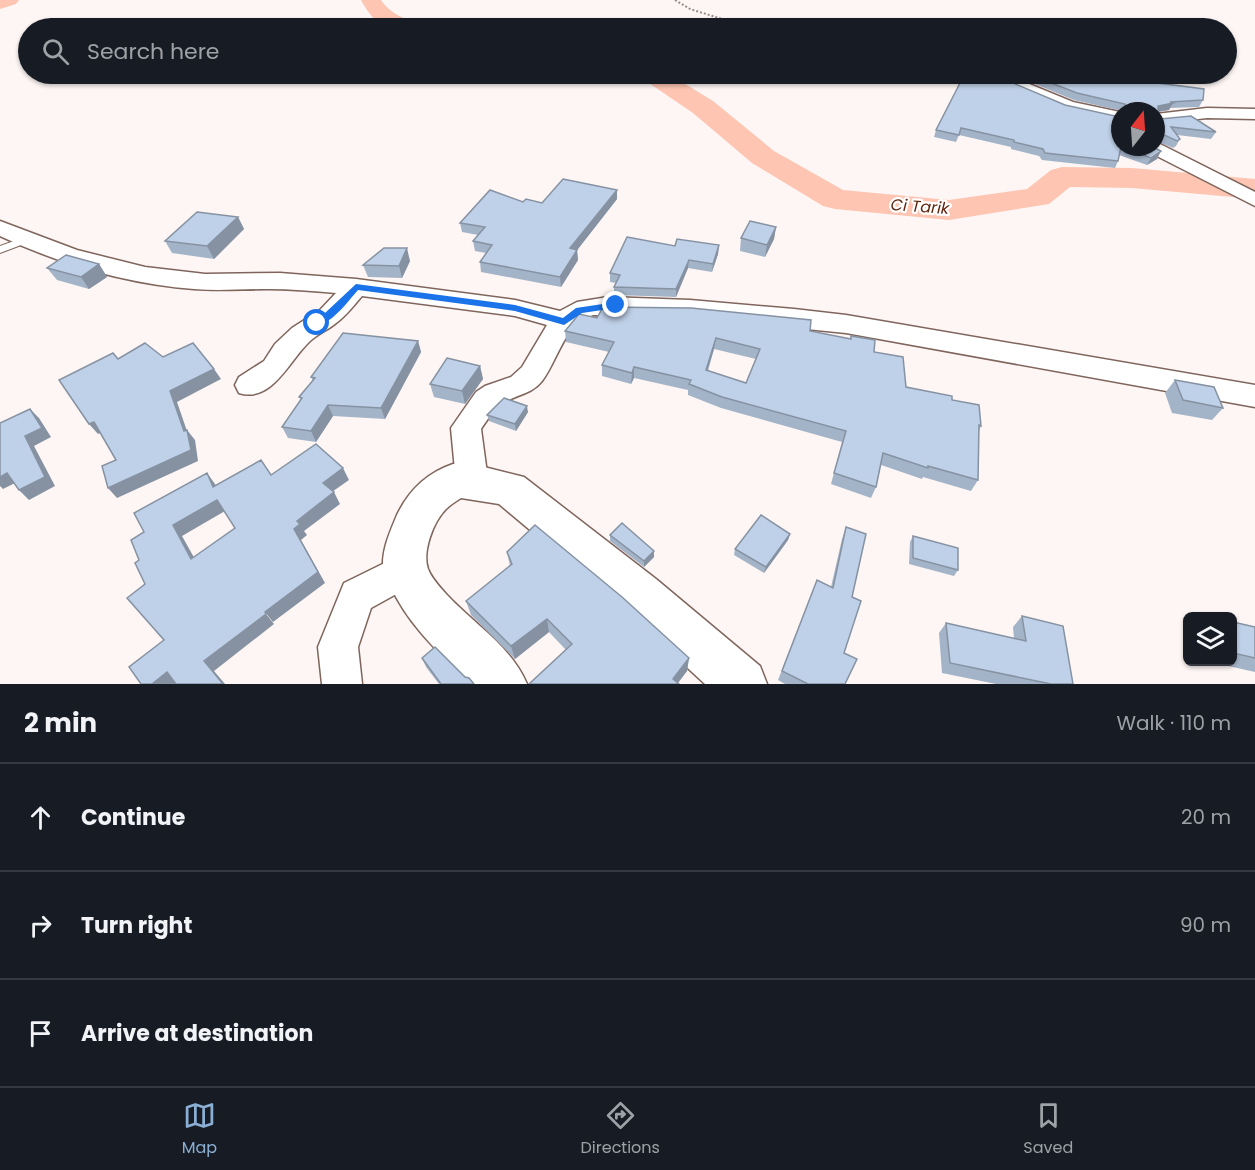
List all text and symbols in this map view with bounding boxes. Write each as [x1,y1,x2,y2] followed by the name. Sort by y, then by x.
[18,18,1237,84] search box
[39,35,72,68] icon: search
[87,36,220,67] text: Search here
[1111,102,1165,156] north arrow
[890,193,951,220] water label: Ci Tarik
[602,291,628,317] route end
[303,309,329,335] route start
[1183,612,1237,666] map controls
[1183,612,1237,666] button: layers
[24,705,97,741] text: 2 min
[1117,709,1231,737] text: Walk · 110 m
[24,801,57,834] icon: ahead
[81,802,185,833] text: Continue
[1181,803,1231,831] text: 20 m
[24,909,57,942] icon: right
[81,910,192,941] text: Turn right
[1180,911,1231,939] text: 90 m
[24,1017,57,1050] icon: arrive
[81,1018,313,1049] text: Arrive at destination
[182,1099,217,1160] tab: Map
[581,1099,660,1160] tab: Directions
[1023,1099,1073,1160] tab: Saved

